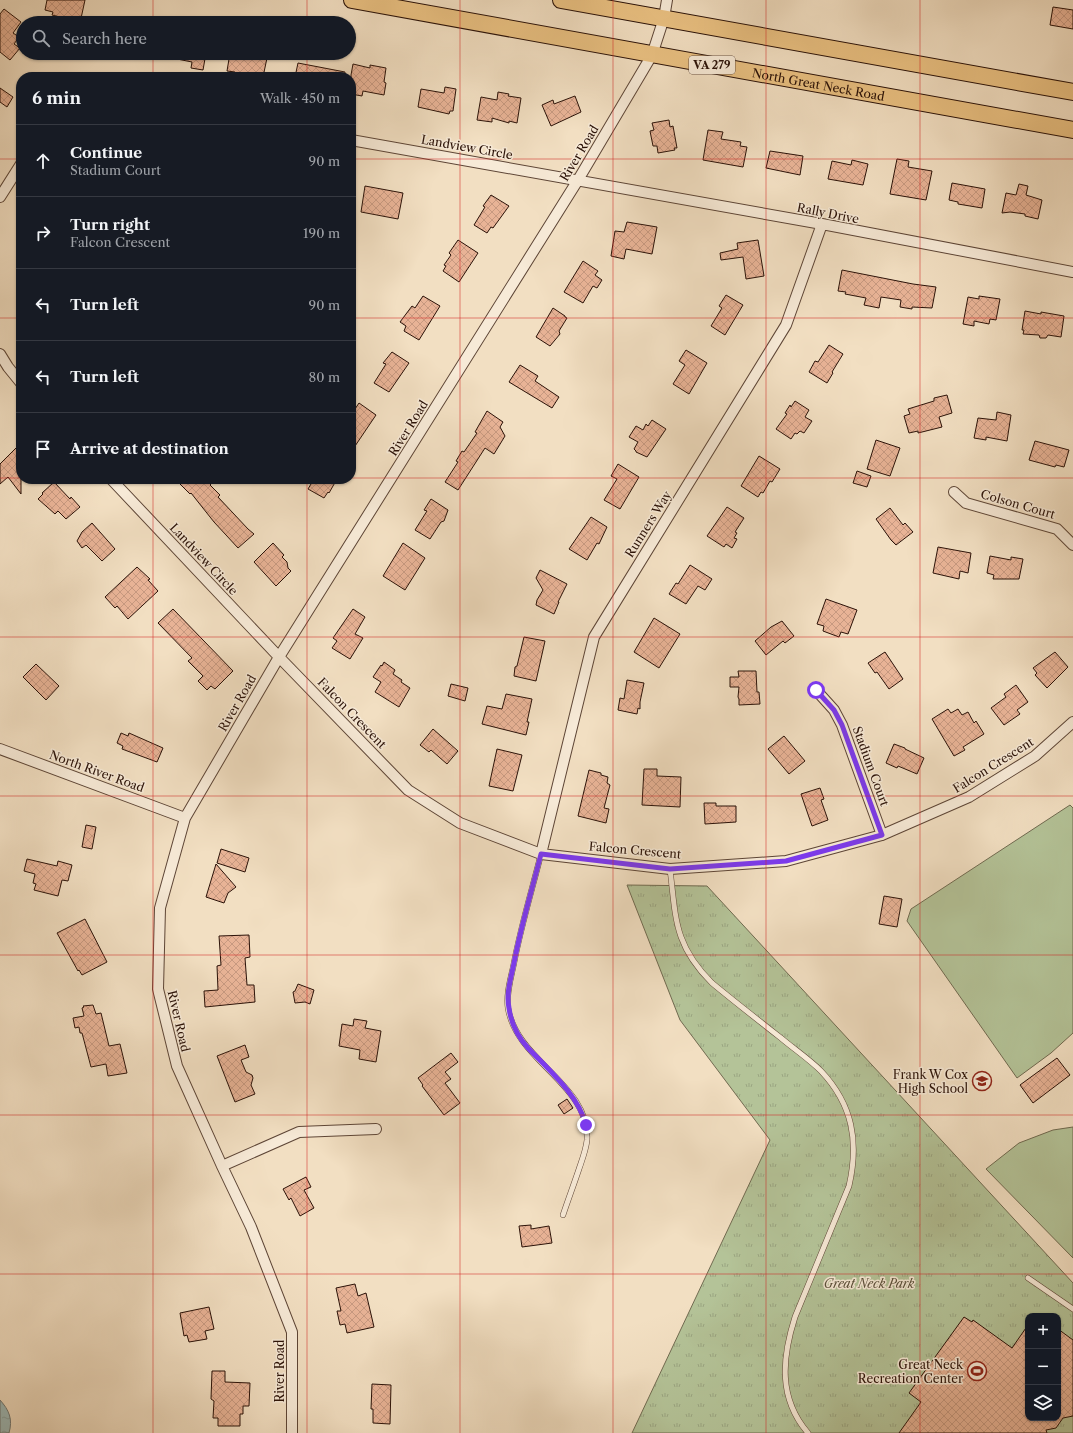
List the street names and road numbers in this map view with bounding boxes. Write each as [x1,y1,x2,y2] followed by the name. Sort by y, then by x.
[689,56,735,74] road number: VA 279
[751,65,887,104] street label: North Great Neck Road
[556,122,602,184] street label: River Road
[420,132,514,162] street label: Landview Circle
[796,200,861,226] street label: Rally Drive
[385,397,431,459] street label: River Road
[979,486,1058,522] street label: Colson Court
[622,488,675,560] street label: Runners Way
[167,520,241,598] street label: Landview Circle
[215,671,260,734] street label: River Road
[314,675,390,752] street label: Falcon Crescent
[850,724,893,809] street label: Stadium Court
[950,734,1037,796] street label: Falcon Crescent
[48,747,147,795] street label: North River Road
[588,838,682,862] street label: Falcon Crescent
[165,989,194,1054] street label: River Road
[272,1339,287,1402] street label: River Road

